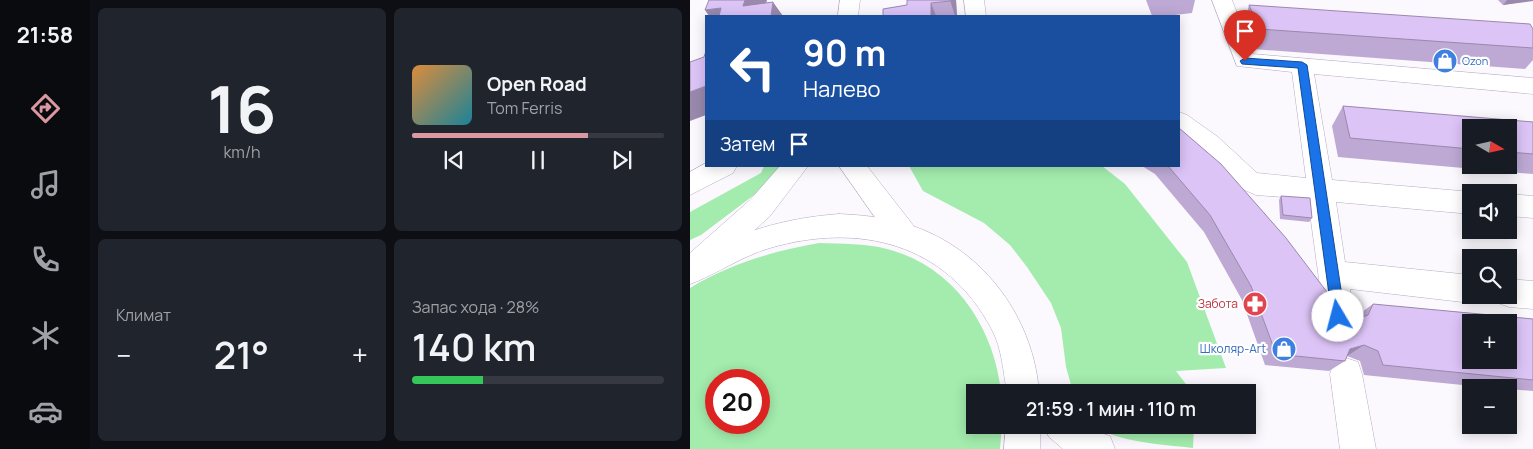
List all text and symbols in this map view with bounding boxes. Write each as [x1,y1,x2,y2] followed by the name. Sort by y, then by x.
[1224,10,1266,61] pin
[1231,17,1259,45] icon: arrive
[17,20,73,50] text: 21:58
[803,29,886,77] text: 90 m
[720,35,785,100] icon: left
[1432,48,1458,74] shop icon: Ozon
[1462,53,1488,68] place label: Ozon
[208,64,276,153] text: 16
[487,71,587,97] text: Open Road
[803,74,881,104] text: Налево
[28,91,63,126] icon: directions
[487,97,562,119] text: Tom Ferris
[1462,119,1518,174] north arrow
[1462,119,1517,434] map controls
[785,130,813,158] icon: arrive
[720,131,775,157] text: Затем
[223,141,261,163] text: km/h
[440,146,468,174] icon: previous
[524,146,552,174] icon: pause
[608,146,636,174] icon: next
[28,167,63,202] icon: music
[1462,184,1517,239] button: sound
[28,242,63,277] icon: phone
[1462,249,1517,304] button: search
[1311,289,1363,341] position arrow
[1242,291,1268,317] pharmacy icon: Забота
[1198,295,1238,312] place label: Забота
[412,296,539,318] text: Запас хода · 28%
[116,304,171,326] text: Климат
[1462,314,1517,369] button: +
[28,318,63,353] icon: climate
[412,320,536,372] text: 140 km
[214,328,269,380] text: 21°
[116,336,131,374] text: −
[352,336,368,374] text: +
[1271,336,1297,362] shop icon: Школяр-Art
[1200,340,1266,357] place label: Школяр-Art
[705,369,770,434] speed limit sign: 20
[1462,379,1517,434] button: −
[28,394,63,429] icon: car
[1026,396,1196,422] text: 21:59 · 1 мин · 110 m

